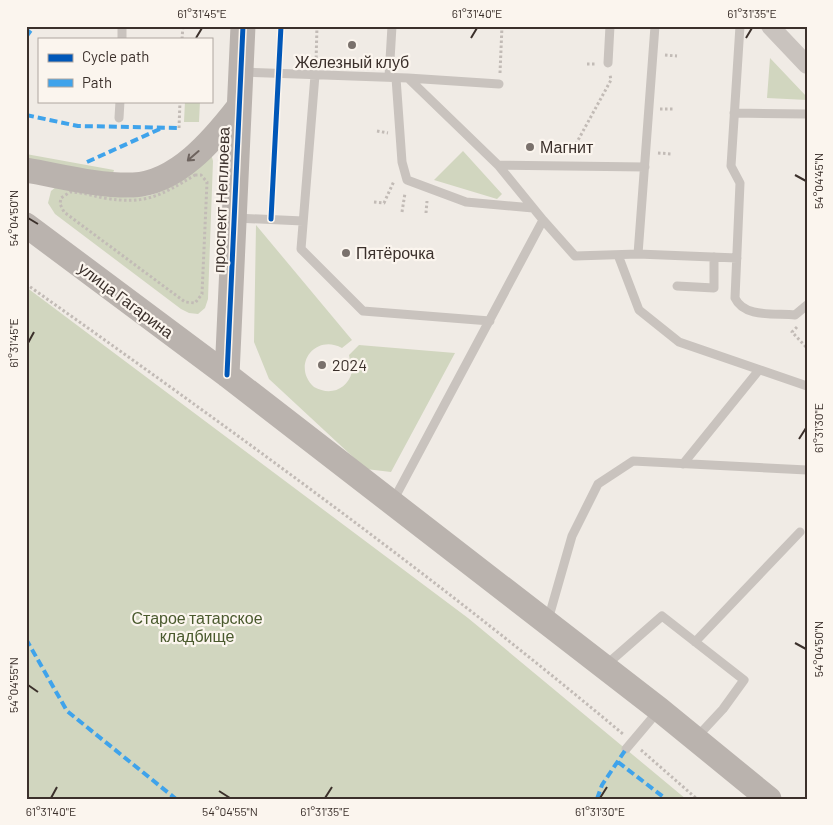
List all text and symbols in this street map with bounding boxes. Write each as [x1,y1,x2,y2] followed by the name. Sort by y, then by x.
[177,6,227,20] text: 61°31'45"E
[452,6,502,20] text: 61°31'40"E
[727,6,777,20] text: 61°31'35"E
[38,38,212,102] legend
[346,39,358,51] marker: Железный клуб
[82,47,149,65] text: Cycle path
[295,52,409,71] place label: Железный клуб
[82,73,112,91] text: Path
[208,126,233,273] street label: проспект Неплюева
[540,137,594,156] place label: Магнит
[524,141,536,153] marker: Магнит
[187,150,200,162] one-way arrow
[811,153,825,209] text: 54°04'45"N
[6,190,20,246] text: 54°04'50"N
[356,243,435,262] place label: Пятёрочка
[340,247,352,259] marker: Пятёрочка
[75,258,178,341] street label: улица Гагарина
[6,318,20,368] text: 61°31'45"E
[332,355,367,374] place label: 2024
[316,359,328,371] marker: 2024
[811,403,825,453] text: 61°31'30"E
[131,608,263,645] park label: Старое татарское кладбище
[811,621,825,677] text: 54°04'50"N
[6,657,20,713] text: 54°04'55"N
[26,804,76,818] text: 61°31'40"E
[202,804,258,818] text: 54°04'55"N
[300,804,350,818] text: 61°31'35"E
[575,804,625,818] text: 61°31'30"E

